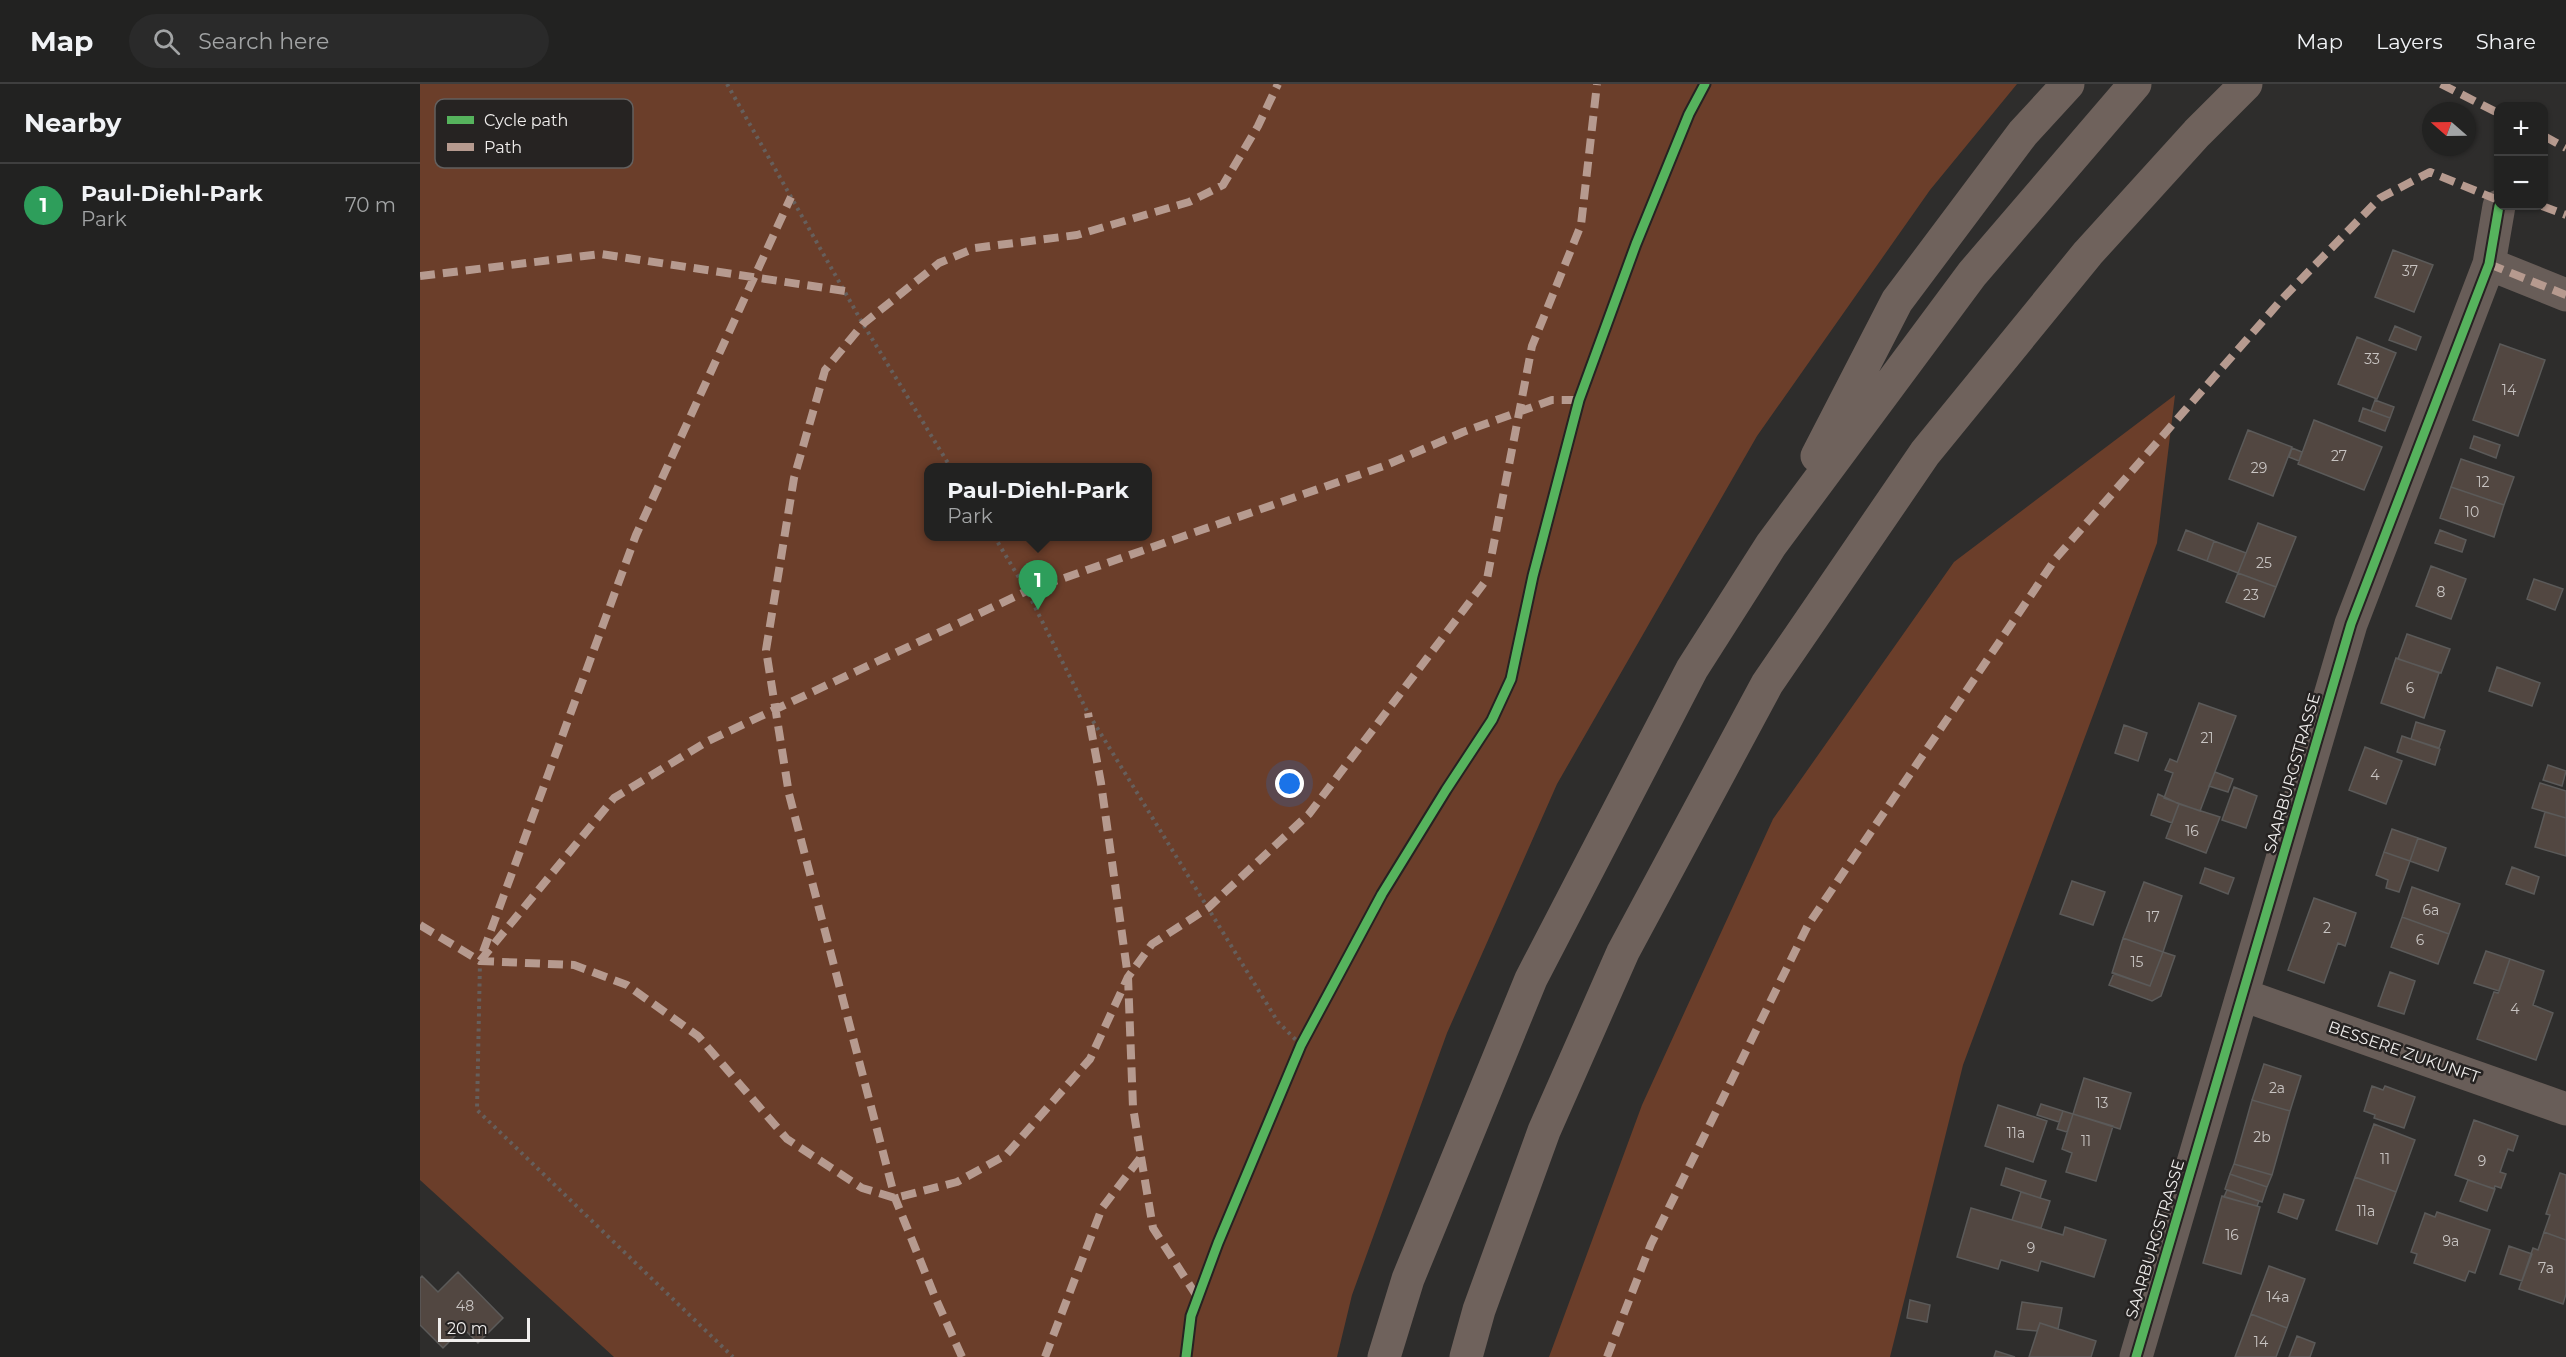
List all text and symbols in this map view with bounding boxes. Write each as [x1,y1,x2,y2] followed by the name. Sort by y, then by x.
[129,14,549,68] search box
[30,24,93,58] text: Map
[150,25,183,58] icon: search
[198,28,329,55] text: Search here
[2296,29,2343,54] text: Map
[2376,29,2443,54] text: Layers
[2476,29,2536,54] text: Share
[435,99,633,168] legend
[2422,102,2476,156] north arrow
[2494,102,2548,210] map controls
[2494,102,2548,156] button: +
[24,107,121,139] text: Nearby
[484,111,568,130] text: Cycle path
[484,138,522,157] text: Path
[2494,156,2548,210] button: −
[81,180,263,207] text: Paul-Diehl-Park
[40,193,47,217] text: 1
[345,193,396,217] text: 70 m
[81,207,127,231] text: Park
[2402,262,2418,280] house number: 37
[2364,350,2380,368] house number: 33
[2502,381,2517,399] house number: 14
[2331,447,2347,465] house number: 27
[2251,459,2267,477] house number: 29
[924,463,1152,541] popup
[2476,473,2490,491] house number: 12
[947,477,1129,504] text: Paul-Diehl-Park
[2465,503,2479,521] house number: 10
[947,504,993,528] text: Park
[2256,554,2272,572] house number: 25
[1018,560,1058,610] pin: 1
[2437,583,2446,601] house number: 8
[2243,586,2259,604] house number: 23
[2406,679,2415,697] house number: 6
[2260,691,2324,855] street label: SAARBURGSTRASSE
[2200,729,2214,747] house number: 21
[2370,766,2380,784] house number: 4
[1275,769,1304,798] your location
[2185,822,2199,840] house number: 16
[2423,901,2439,919] house number: 6a
[2146,908,2160,926] house number: 17
[2323,919,2331,937] house number: 2
[2416,931,2425,949] house number: 6
[2131,953,2144,971] house number: 15
[2510,1000,2520,1018] house number: 4
[2326,1017,2483,1087] street label: BESSERE ZUKUNFT
[2269,1079,2285,1097] house number: 2a
[2096,1094,2109,1112] house number: 13
[2007,1124,2025,1142] house number: 11a
[2253,1128,2271,1146] house number: 2b
[2081,1132,2091,1150] house number: 11
[2380,1150,2390,1168] house number: 11
[2478,1152,2486,1170] house number: 9
[2122,1157,2188,1321] street label: SAARBURGSTRASSE
[2357,1202,2375,1220] house number: 11a
[2225,1226,2239,1244] house number: 16
[2443,1232,2459,1250] house number: 9a
[2027,1239,2035,1257] house number: 9
[2538,1259,2554,1277] house number: 7a
[2267,1288,2289,1306] house number: 14a
[456,1297,474,1315] house number: 48
[438,1315,530,1342] scale bar
[447,1319,488,1338] text: 20 m
[2254,1333,2269,1351] house number: 14

